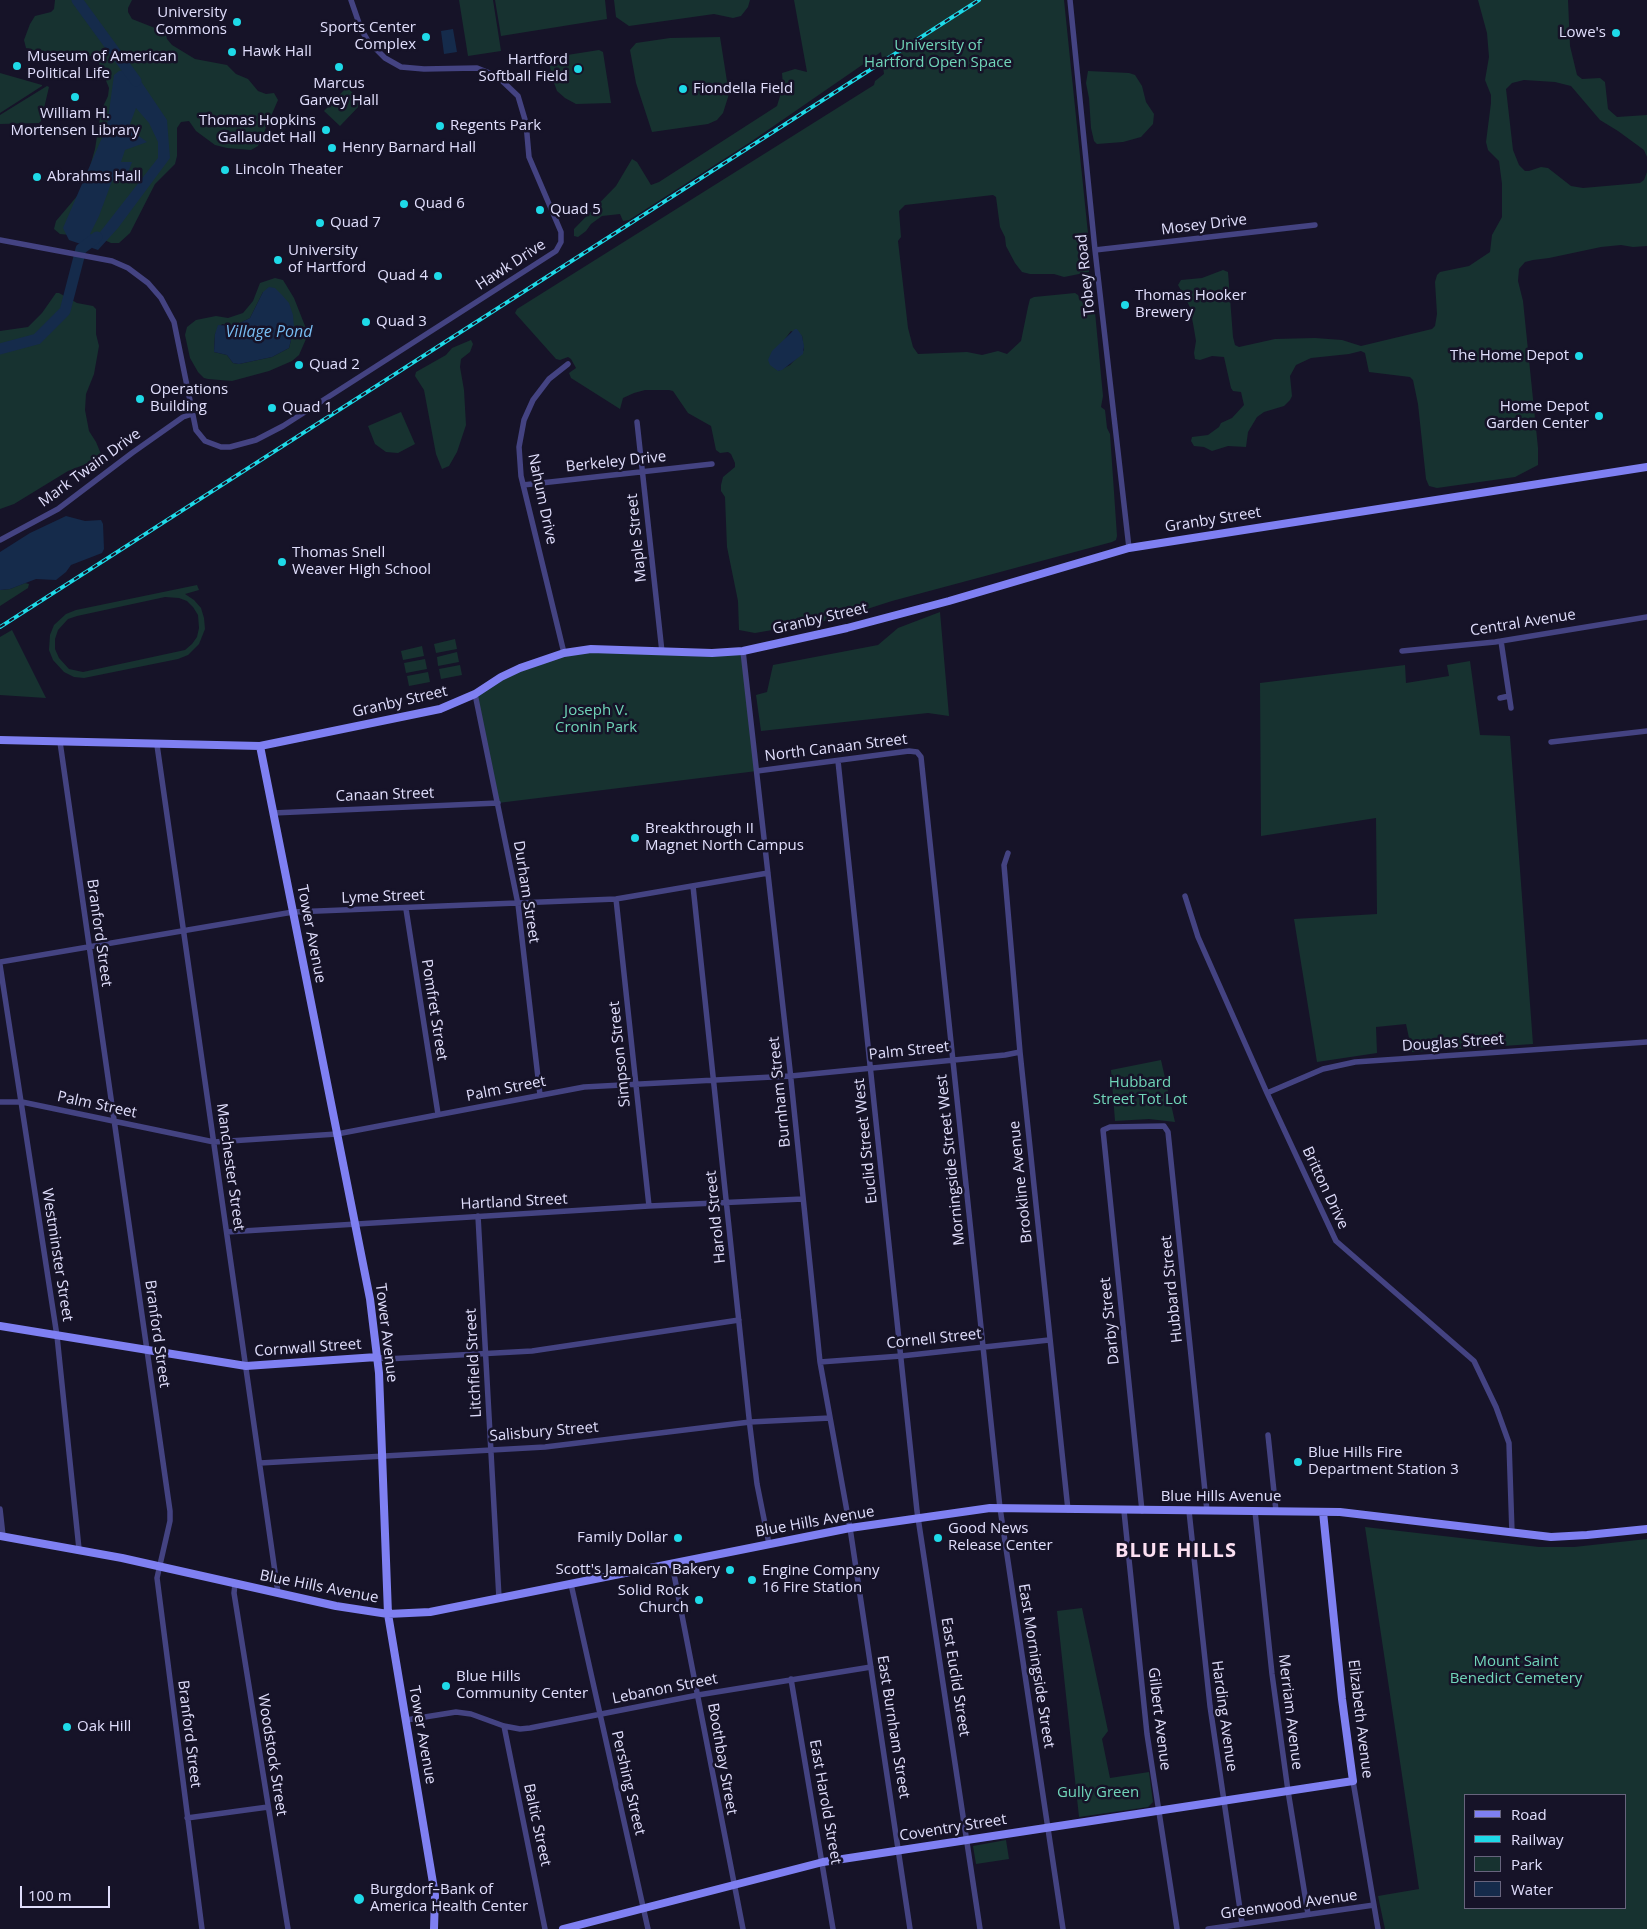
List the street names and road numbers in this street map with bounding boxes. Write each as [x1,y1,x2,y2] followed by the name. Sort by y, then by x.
[1160,211,1248,239] street label: Mosey Drive
[1073,233,1099,317] street label: Tobey Road
[473,236,549,294] street label: Hawk Drive
[36,425,144,511] street label: Mark Twain Drive
[565,448,667,476] street label: Berkeley Drive
[524,452,560,546] street label: Nahum Drive
[623,493,651,583] street label: Maple Street
[1164,504,1262,536] street label: Granby Street
[771,599,869,639] street label: Granby Street
[1469,606,1577,640] street label: Central Avenue
[351,682,449,722] street label: Granby Street
[764,730,908,766] street label: North Canaan Street
[335,784,435,806] street label: Canaan Street
[509,840,543,944] street label: Durham Street
[83,878,115,988] street label: Branford Street
[293,883,329,985] street label: Tower Avenue
[341,887,425,907] street label: Lyme Street
[417,958,451,1062] street label: Pomfret Street
[605,1000,635,1108] street label: Simpson Street
[1401,1030,1505,1056] street label: Douglas Street
[765,1036,795,1148] street label: Burnham Street
[868,1038,950,1064] street label: Palm Street
[465,1072,547,1106] street label: Palm Street
[933,1074,969,1246] street label: Morningside Street West
[850,1077,882,1205] street label: Euclid Street West
[56,1088,138,1122] street label: Palm Street
[212,1102,248,1232] street label: Manchester Street
[1006,1120,1036,1244] street label: Brookline Avenue
[1298,1144,1352,1232] street label: Britton Drive
[702,1170,730,1264] street label: Harold Street
[38,1187,76,1323] street label: Westminster Street
[460,1190,568,1214] street label: Hartland Street
[1157,1234,1187,1344] street label: Hubbard Street
[1096,1276,1124,1366] street label: Darby Street
[141,1279,173,1389] street label: Branford Street
[371,1282,401,1384] street label: Tower Avenue
[462,1308,486,1418] street label: Litchfield Street
[886,1325,982,1353] street label: Cornell Street
[254,1335,362,1361] street label: Cornwall Street
[489,1418,599,1446] street label: Salisbury Street
[1161,1488,1281,1506] street label: Blue Hills Avenue
[754,1503,876,1541] street label: Blue Hills Avenue
[258,1567,380,1607] street label: Blue Hills Avenue
[1014,1582,1058,1750] street label: East Morningside Street
[937,1616,973,1738] street label: East Euclid Street
[1274,1653,1306,1771] street label: Merriam Avenue
[873,1654,913,1800] street label: East Burnham Street
[1207,1659,1241,1773] street label: Harding Avenue
[1344,1659,1376,1779] street label: Elizabeth Avenue
[1144,1666,1174,1772] street label: Gilbert Avenue
[611,1670,719,1708] street label: Lebanon Street
[173,1679,205,1789] street label: Branford Street
[404,1684,440,1786] street label: Tower Avenue
[253,1693,291,1817] street label: Woodstock Street
[703,1702,741,1816] street label: Boothbay Street
[607,1729,649,1837] street label: Pershing Street
[805,1738,845,1866] street label: East Harold Street
[519,1782,555,1868] street label: Baltic Street
[898,1811,1008,1845] street label: Coventry Street
[1219,1886,1359,1924] street label: Greenwood Avenue

